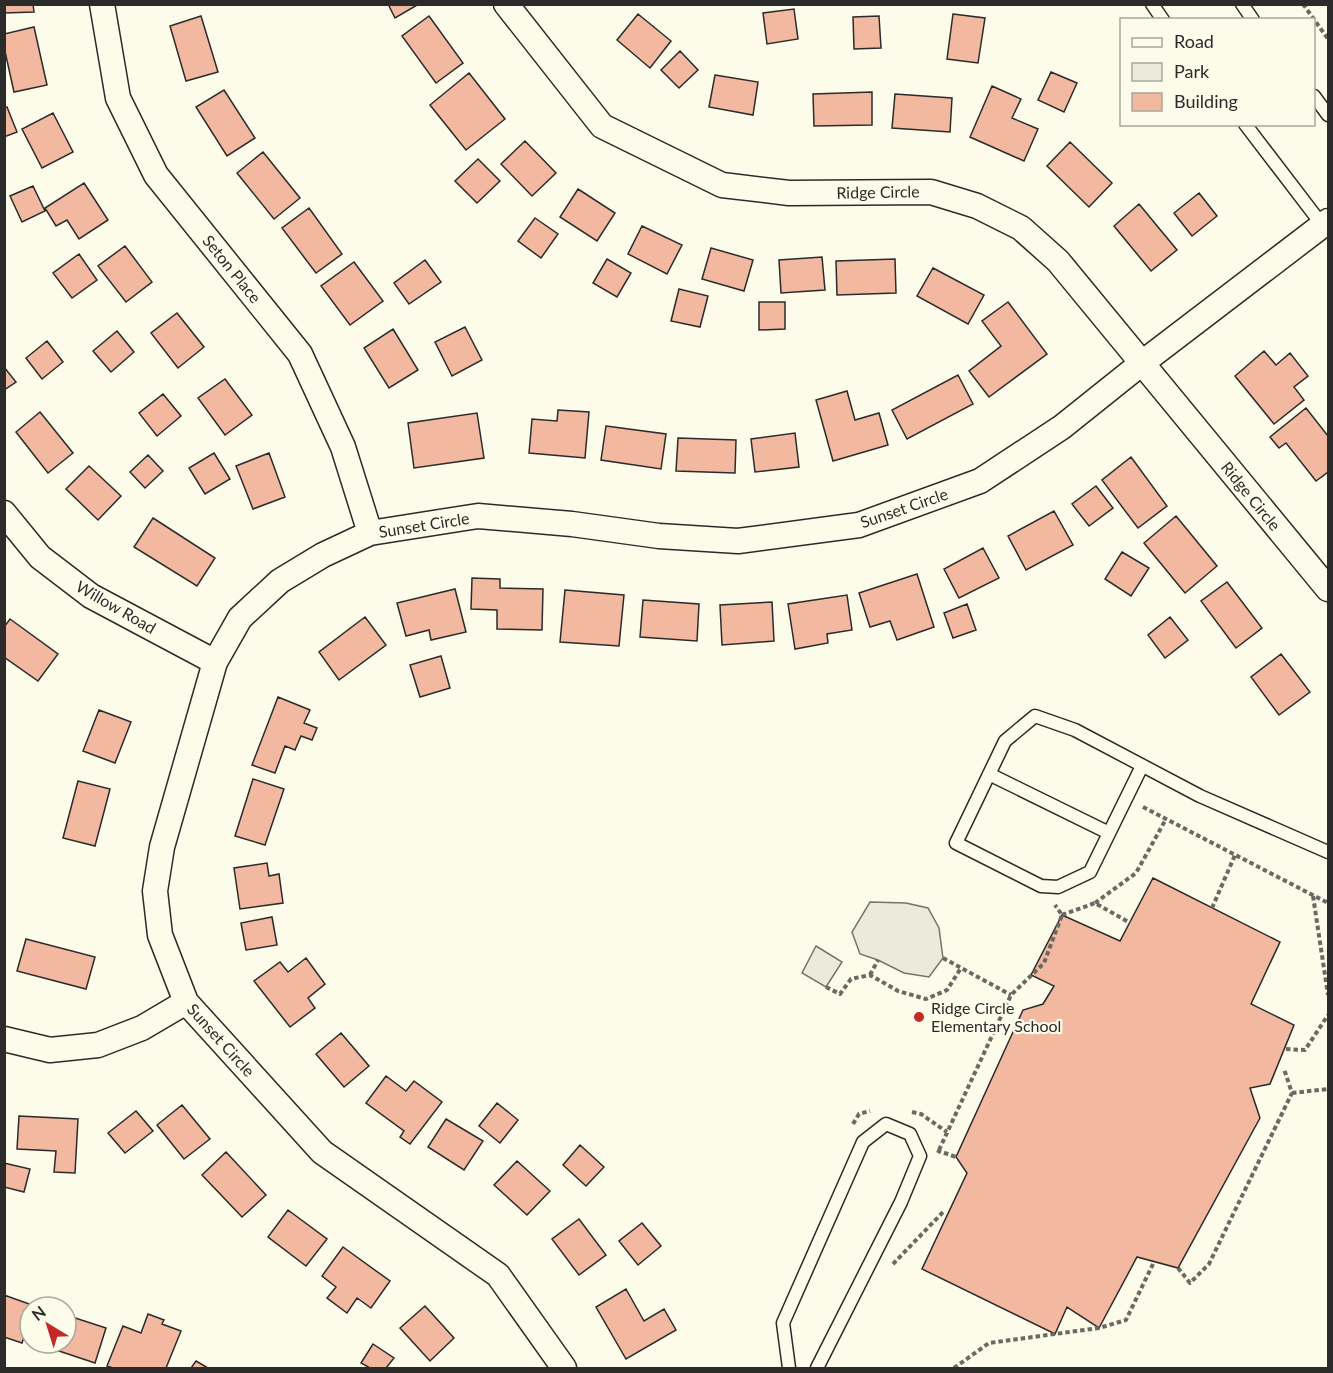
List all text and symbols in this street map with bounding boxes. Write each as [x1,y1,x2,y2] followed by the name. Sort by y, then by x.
[1120,18,1315,126] legend
[1174,30,1214,52] text: Road
[1174,60,1210,82] text: Park
[1174,90,1238,112] text: Building
[836,181,920,202] street label: Ridge Circle
[199,231,266,307] street label: Seton Place
[1218,457,1285,534] street label: Ridge Circle
[858,484,950,531] street label: Sunset Circle
[377,508,471,541] street label: Sunset Circle
[73,576,159,637] street label: Willow Road
[931,998,1061,1035] place label: Ridge Circle Elementary School
[184,999,259,1080] street label: Sunset Circle
[912,1010,926,1024] marker: Ridge Circle Elementary School
[18,1295,78,1355] north arrow
[28,1302,49,1324] text: N

